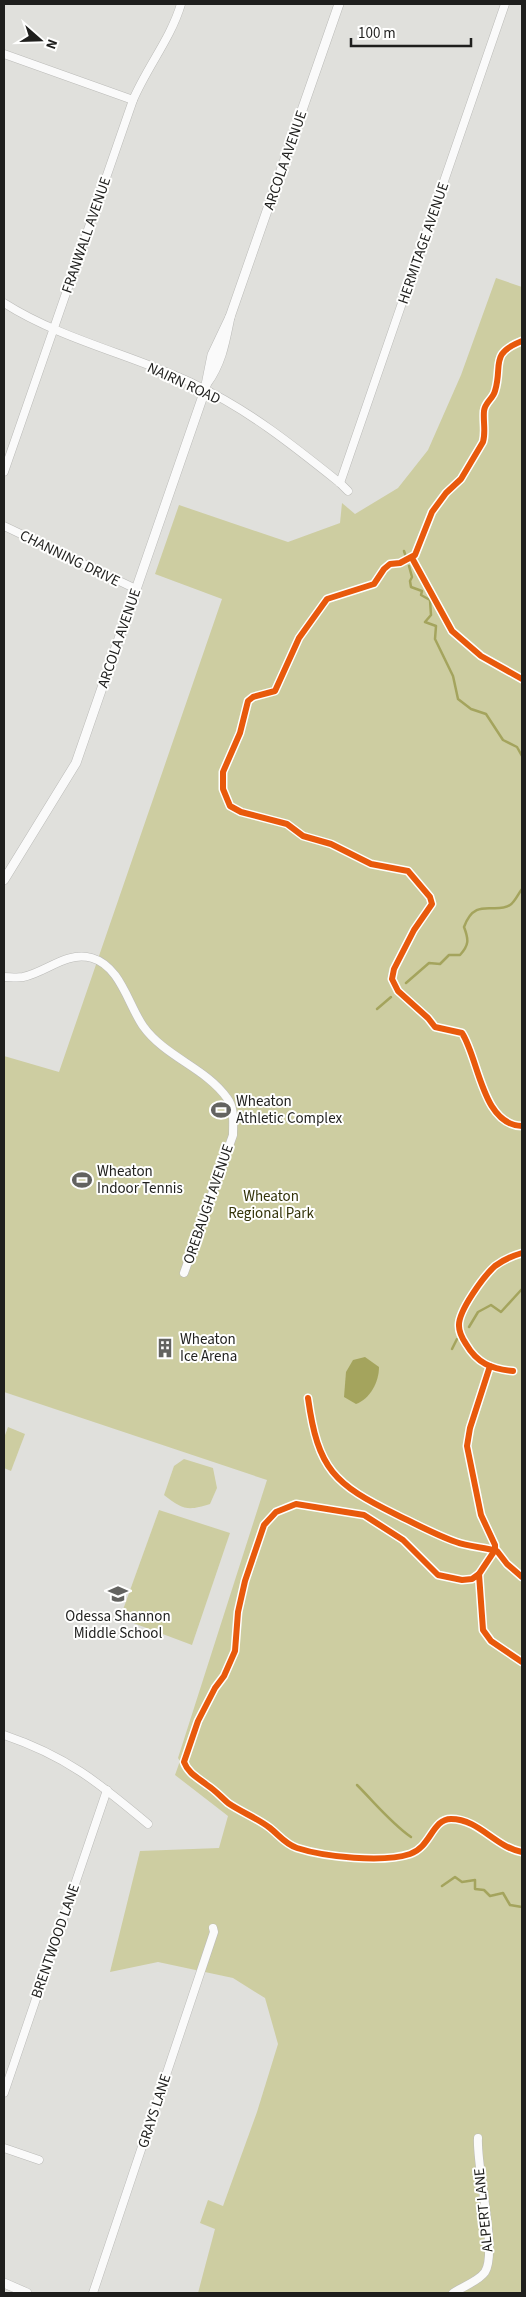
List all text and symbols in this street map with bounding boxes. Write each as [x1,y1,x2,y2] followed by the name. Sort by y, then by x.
[15,15,65,65] north arrow
[351,15,471,47] scale bar
[358,23,396,44] text: 100 m
[40,36,62,52] text: N
[259,107,312,213] street label: ARCOLA AVENUE
[57,174,116,296] street label: FRANWALL AVENUE
[393,179,454,307] street label: HERMITAGE AVENUE
[144,357,224,410] street label: NAIRN ROAD
[16,525,124,592] street label: CHANNING DRIVE
[93,585,146,691] street label: ARCOLA AVENUE
[236,1091,342,1129] place label: Wheaton Athletic Complex
[210,1099,232,1121] sports icon: Wheaton Athletic Complex
[178,1141,239,1267] street label: OREBAUGH AVENUE
[97,1161,183,1199] place label: Wheaton Indoor Tennis
[71,1169,93,1191] sports icon: Wheaton Indoor Tennis
[228,1186,314,1224] park label: Wheaton Regional Park
[180,1329,237,1367] place label: Wheaton Ice Arena
[154,1337,176,1359] building icon: Wheaton Ice Arena
[107,1583,129,1605] school or university icon: Odessa Shannon Middle School
[65,1606,171,1644] place label: Odessa Shannon Middle School
[26,1881,85,2001] street label: BRENTWOOD LANE
[133,2071,176,2151] street label: GRAYS LANE
[469,2167,498,2253] street label: ALPERT LANE

